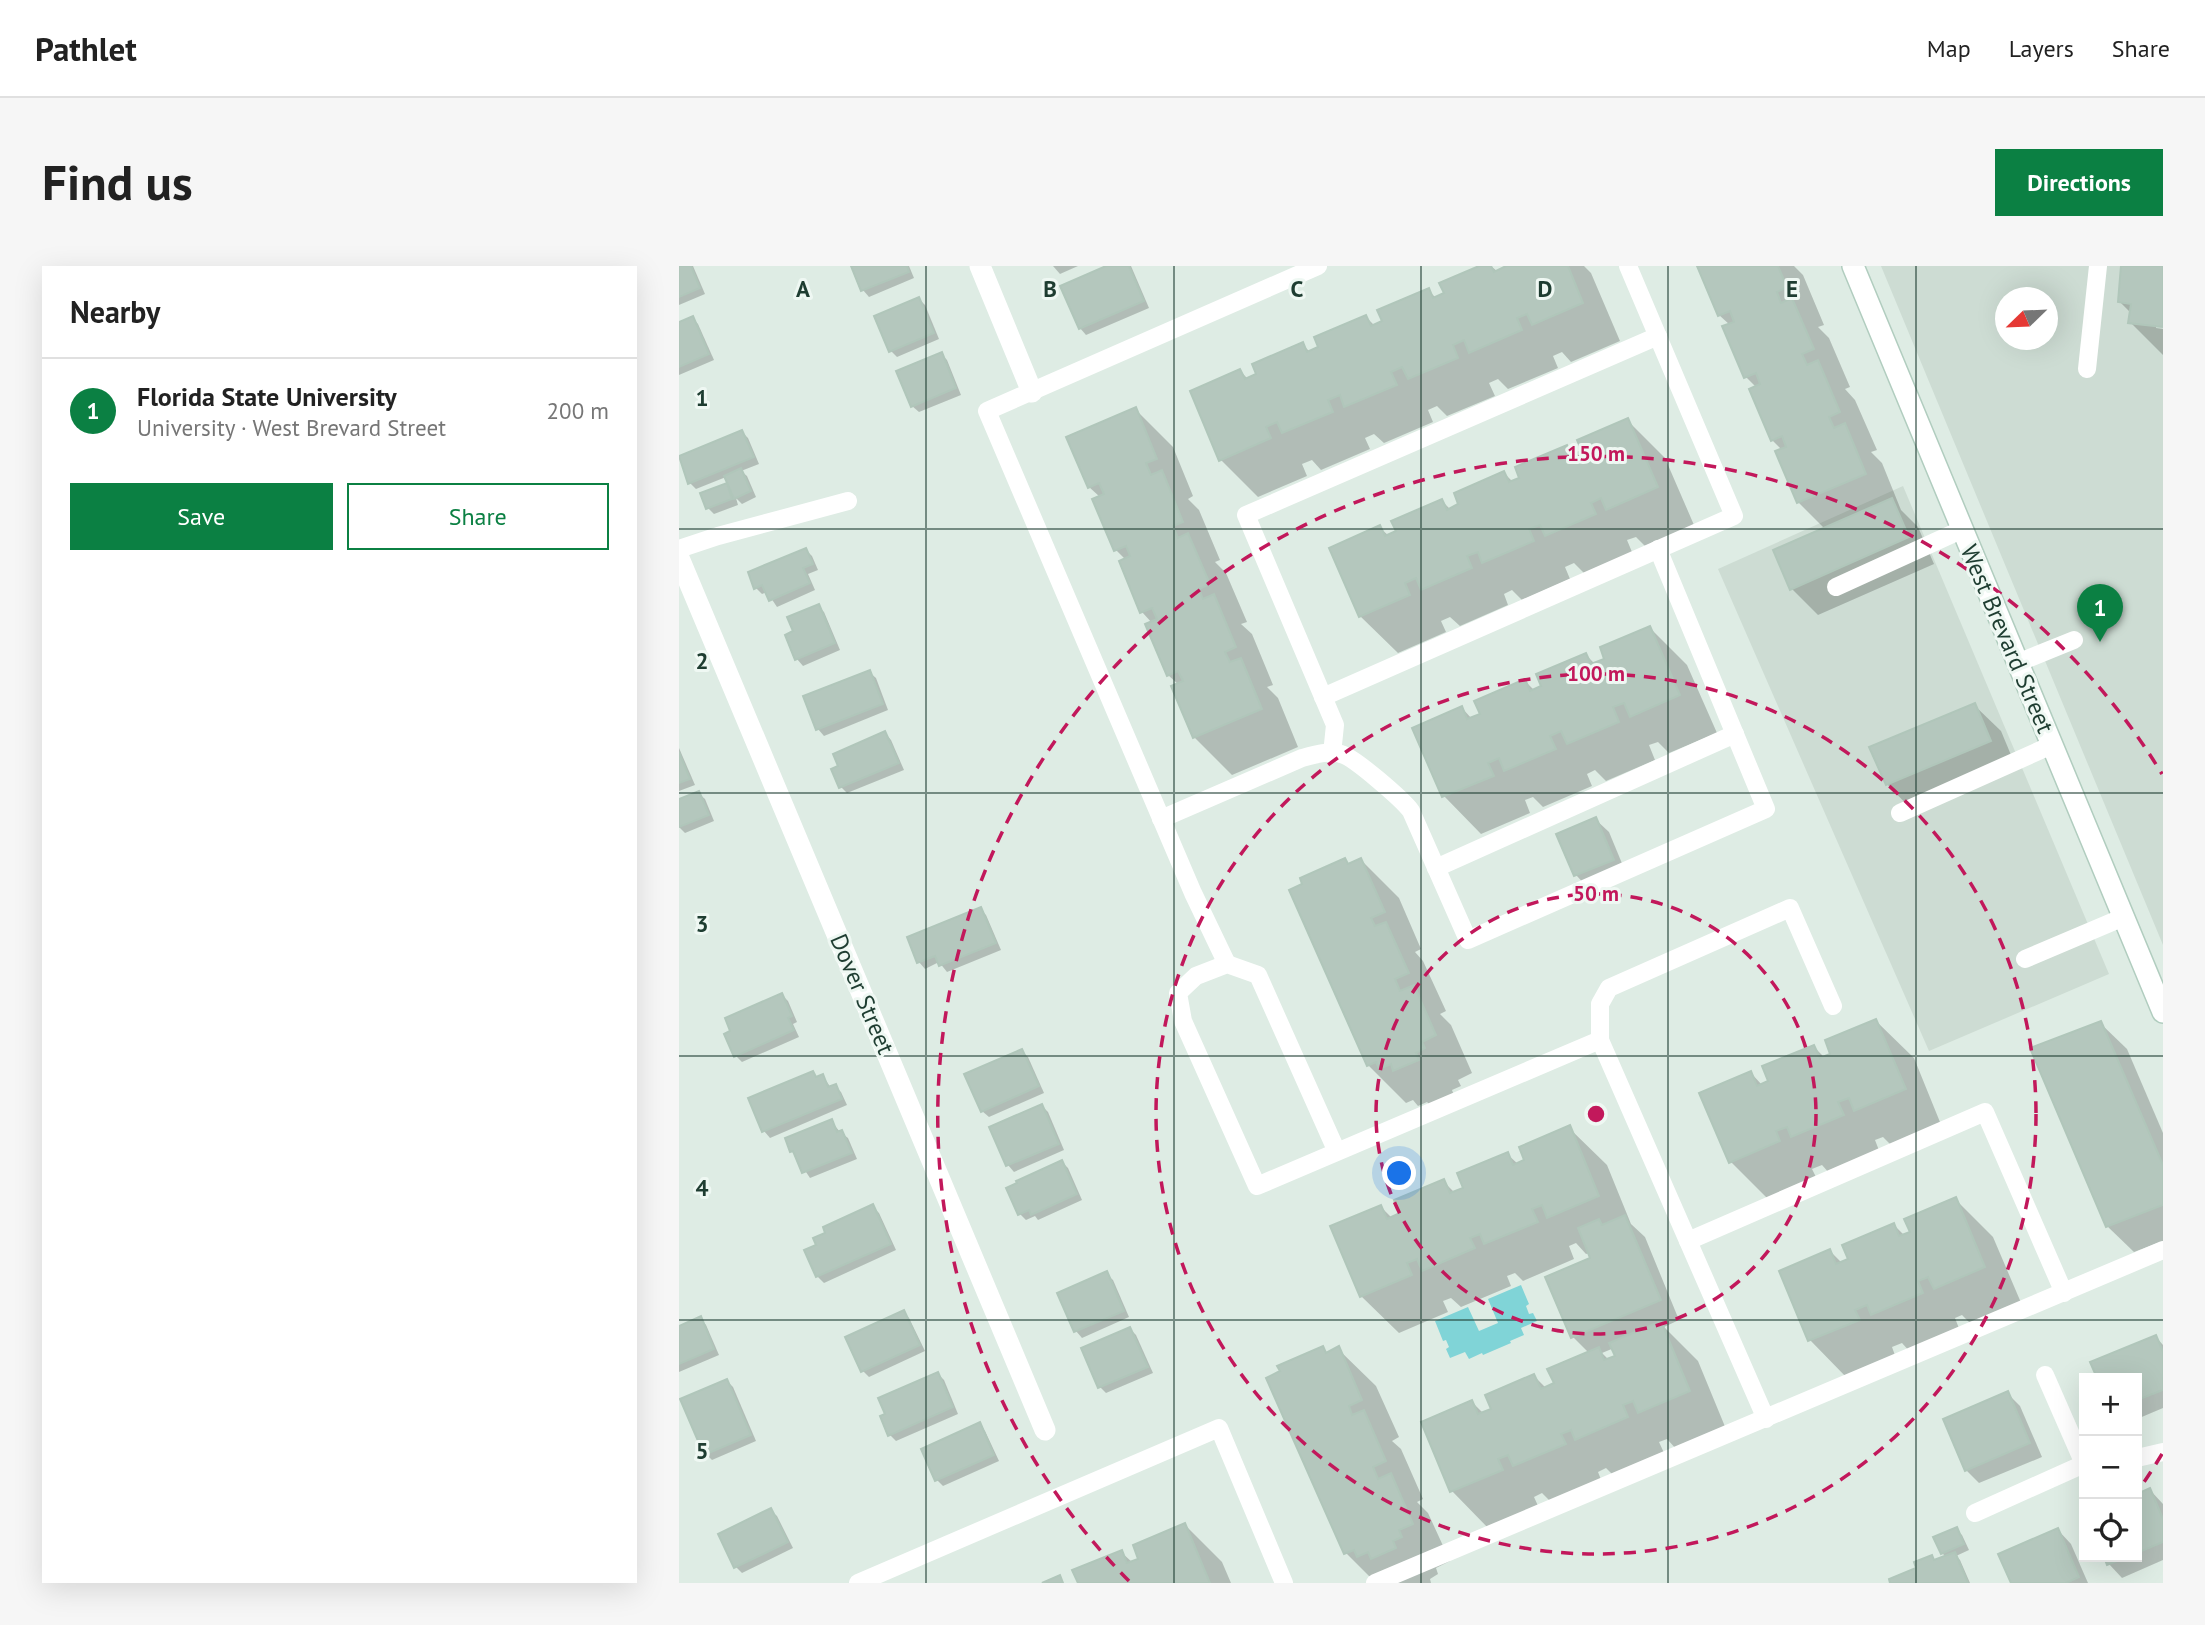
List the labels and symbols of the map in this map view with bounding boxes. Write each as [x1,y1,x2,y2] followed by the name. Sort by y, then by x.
[796,274,810,303] text: A
[1043,274,1057,303] text: B
[1291,274,1304,303] text: C
[1538,274,1552,303] text: D
[1786,274,1798,303] text: E
[1995,287,2058,350] north arrow
[695,383,709,412] text: 1
[1567,440,1625,467] text: 150 m
[1954,540,2061,738] street label: West Brevard Street
[2077,584,2123,642] pin: 1
[695,646,709,675] text: 2
[1567,660,1625,687] text: 100 m
[1573,880,1619,907] text: 50 m
[695,909,709,938] text: 3
[823,929,902,1059] street label: Dover Street
[1584,1102,1608,1126] centre of rings
[1382,1156,1416,1190] your location
[695,1173,709,1202] text: 4
[695,1436,709,1465] text: 5

